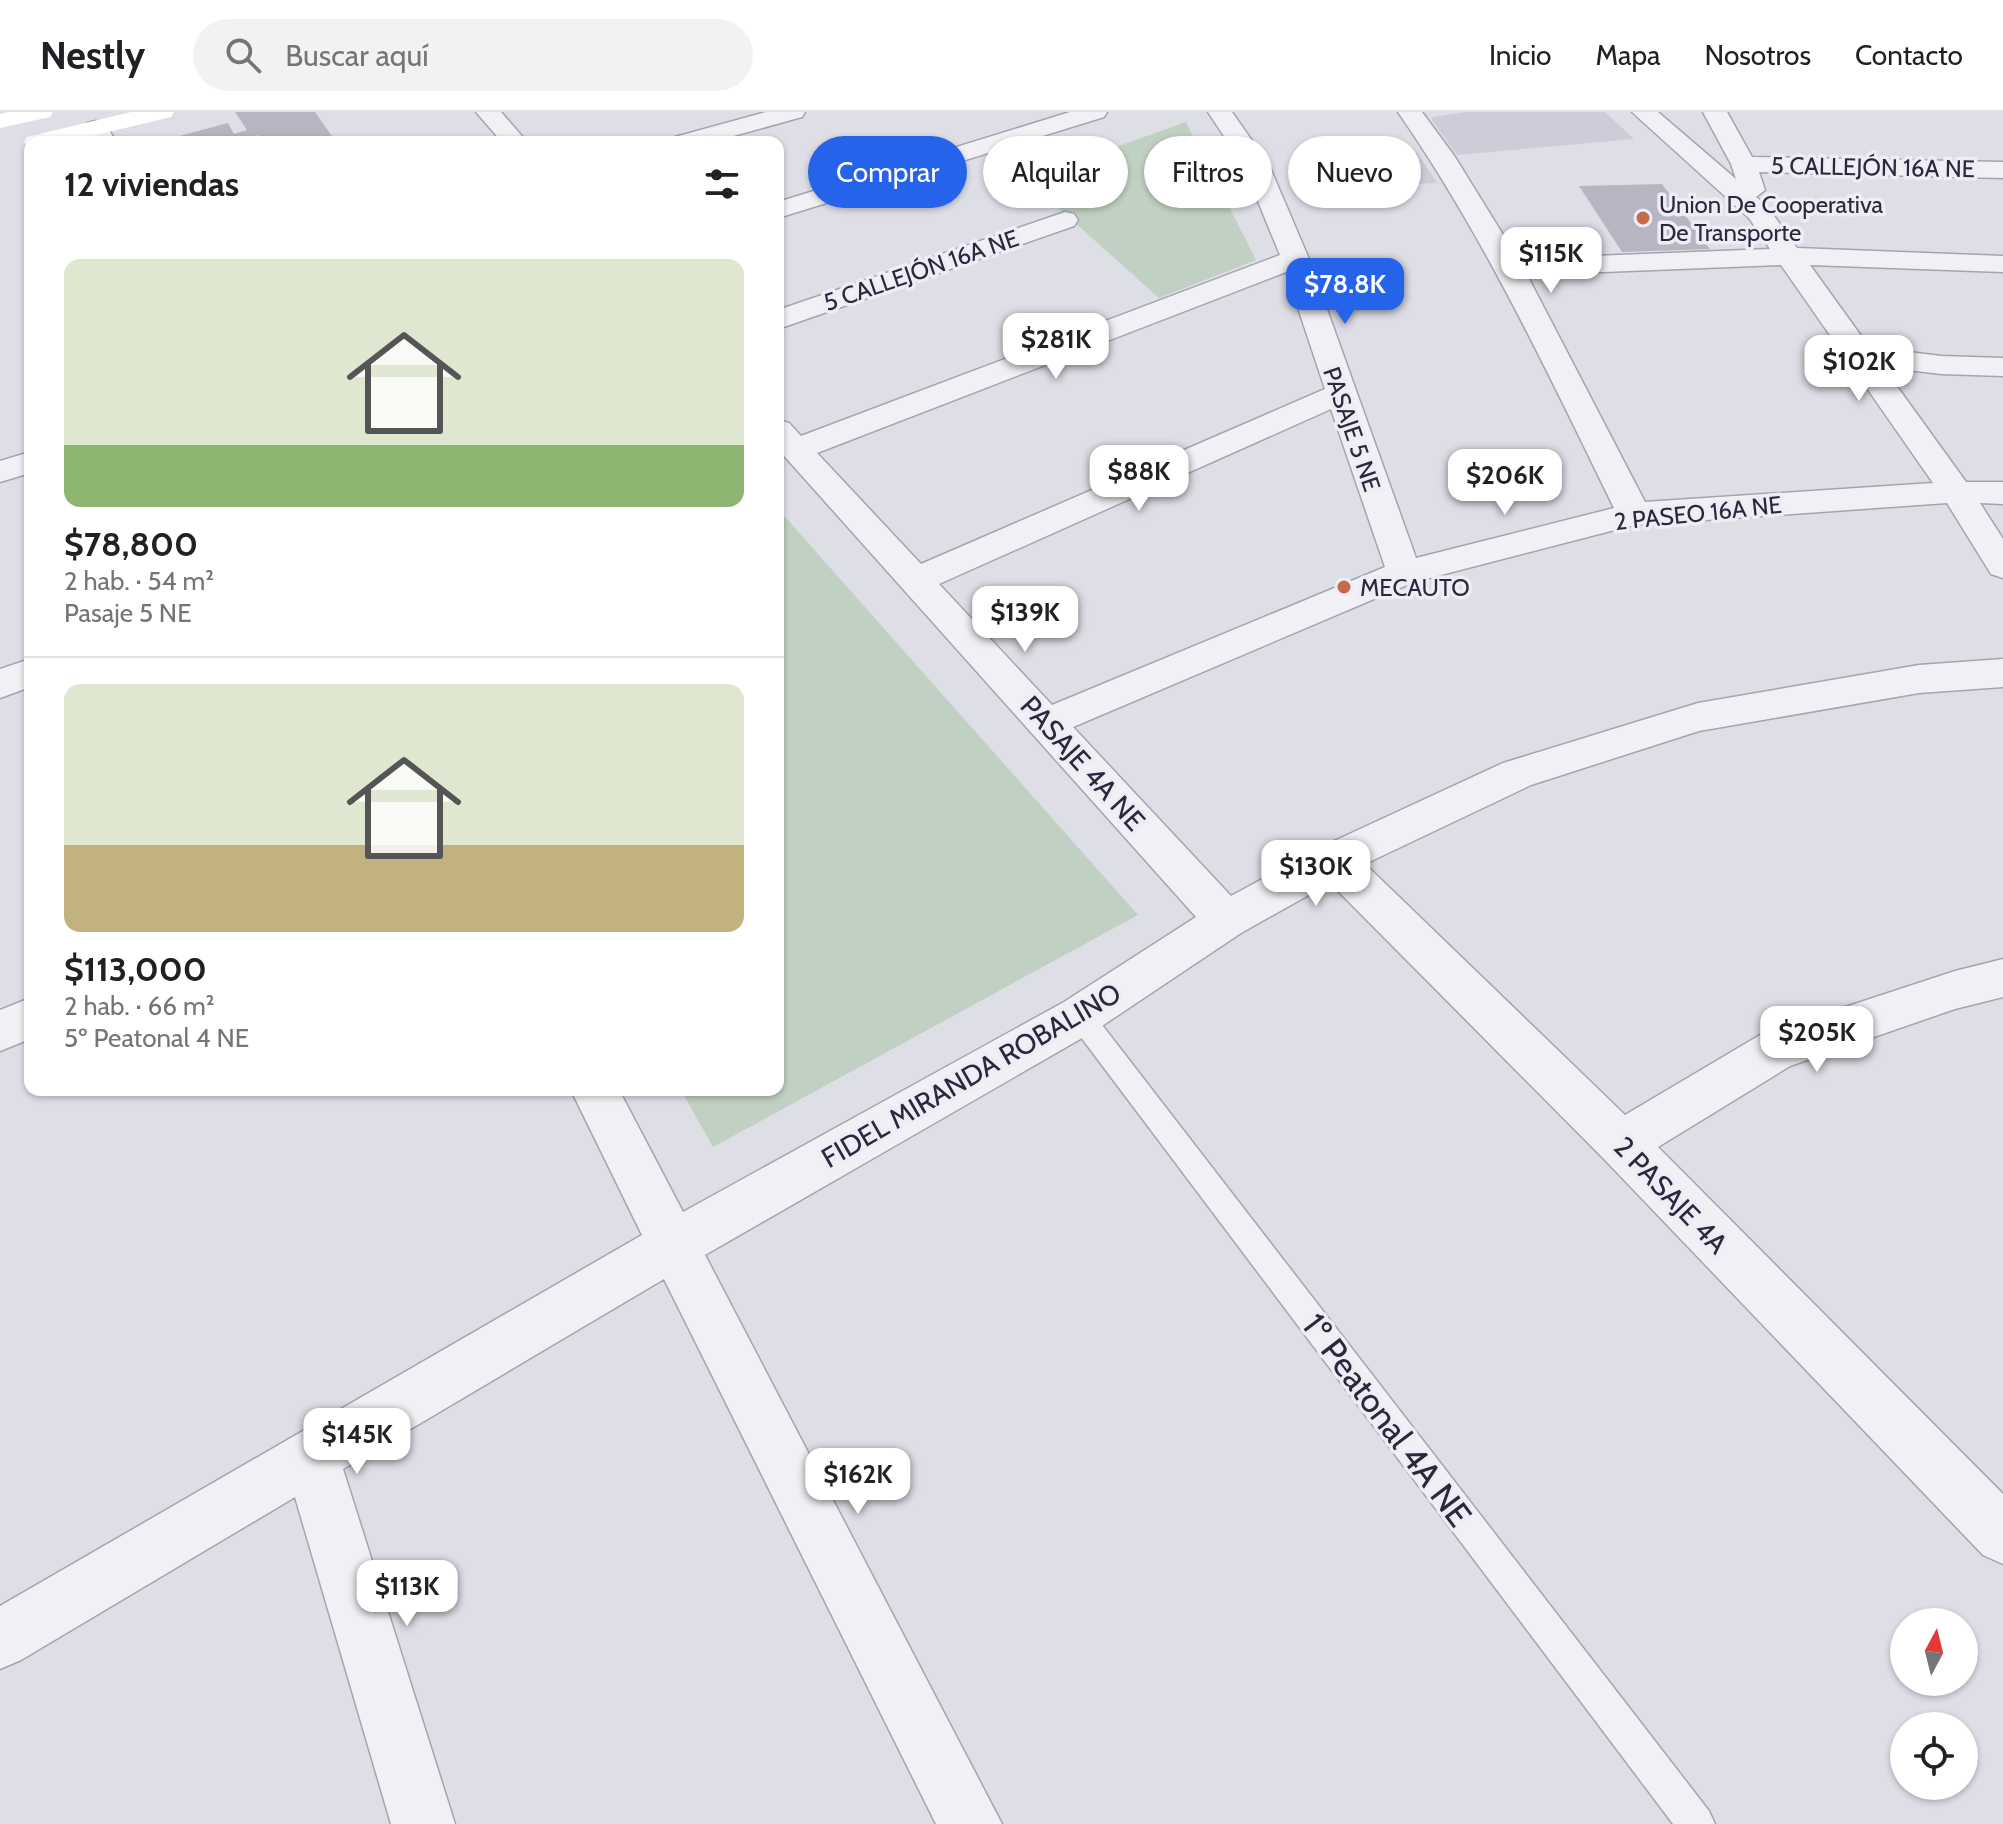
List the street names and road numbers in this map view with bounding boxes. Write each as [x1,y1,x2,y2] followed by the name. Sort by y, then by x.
[1771,151,1975,183] street label: 5 CALLEJÓN 16A NE
[820,223,1022,317] street label: 5 CALLEJÓN 16A NE
[1317,363,1387,495] street label: PASAJE 5 NE
[1613,490,1783,536] street label: 2 PASEO 16A NE
[1014,689,1152,837] street label: PASAJE 4A NE
[815,975,1127,1175] street label: FIDEL MIRANDA ROBALINO
[1607,1130,1736,1261] street label: 2 PASAJE 4A
[1293,1305,1481,1535] street label: 1º Peatonal 4A NE

